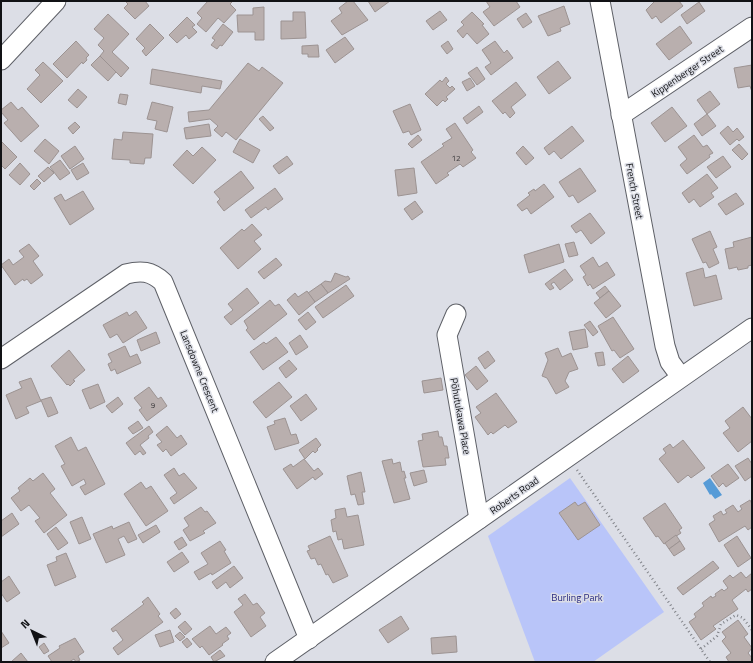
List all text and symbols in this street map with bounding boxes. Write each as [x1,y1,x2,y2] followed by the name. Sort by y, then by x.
[648,41,727,101] street label: Kippenberger Street
[452,152,460,164] house number: 12
[622,162,647,221] street label: French Street
[176,328,223,415] street label: Lansdowne Crescent
[446,376,475,456] street label: Pōhutukawa Place
[151,399,156,411] house number: 9
[487,473,542,518] street label: Roberts Road
[551,590,603,605] park label: Burling Park
[12,611,52,651] north arrow
[17,615,33,632] text: N

